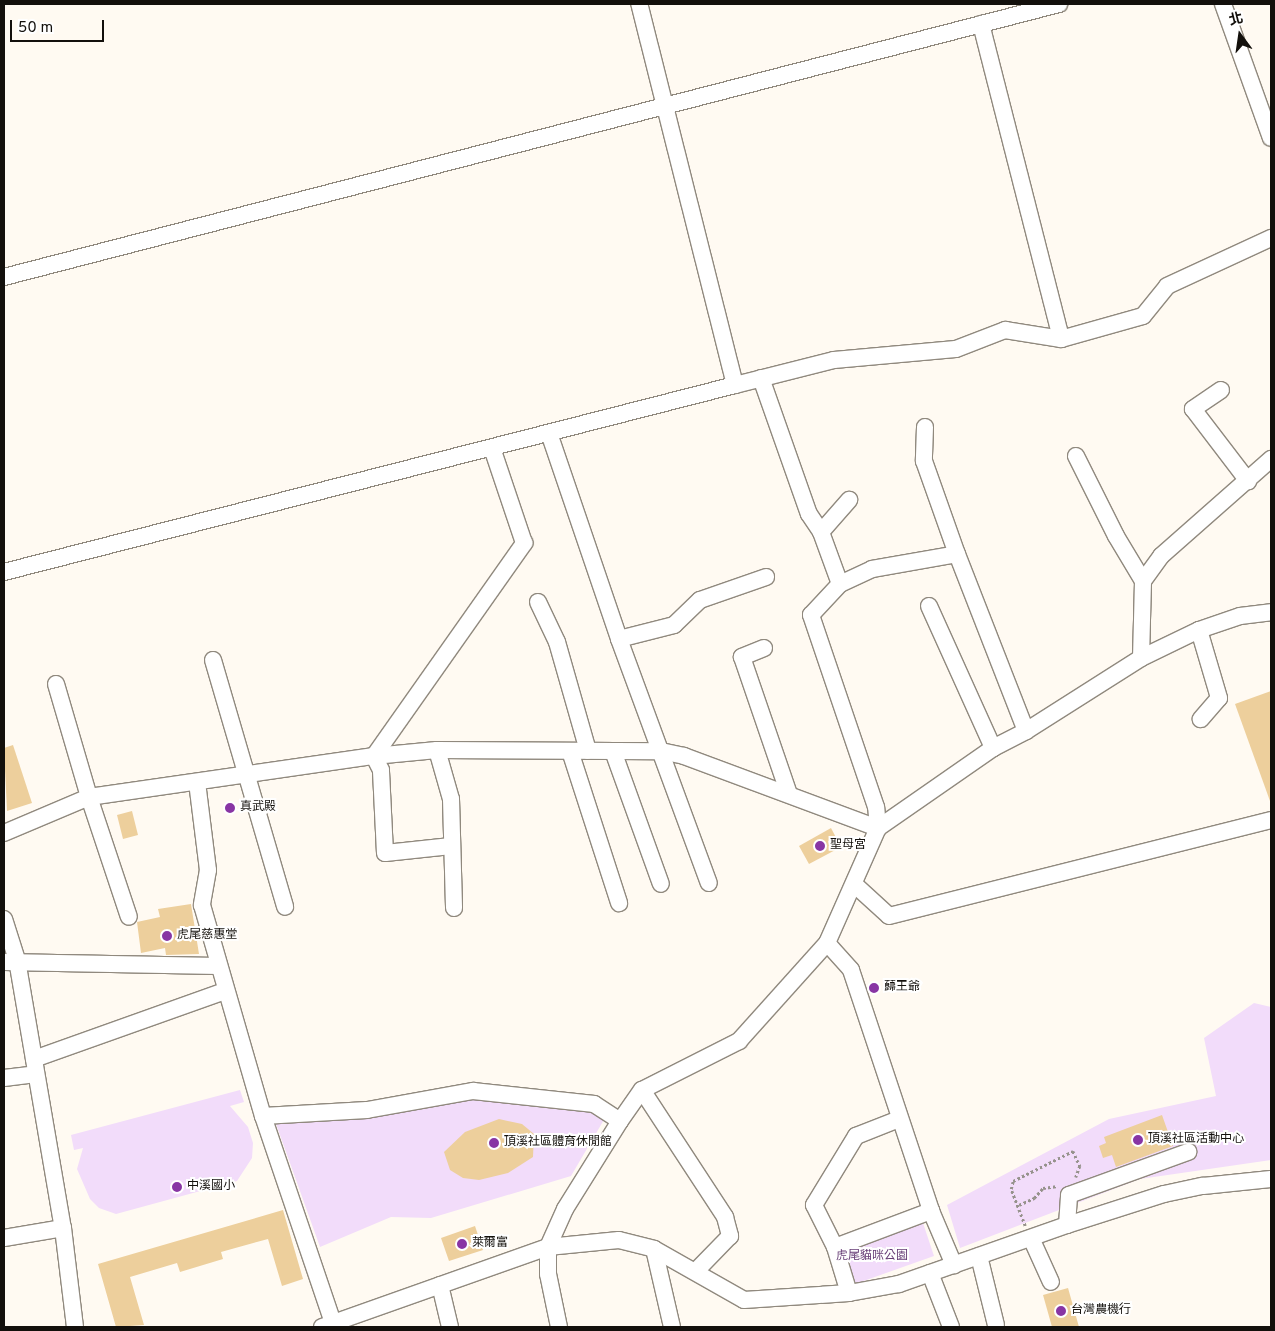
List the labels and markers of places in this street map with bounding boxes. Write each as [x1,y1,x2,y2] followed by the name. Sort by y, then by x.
[240,801,276,815] place label: 真武殿
[224,802,236,814] marker: 真武殿
[830,839,866,853] place label: 聖母宮
[814,840,826,852] marker: 聖母宮
[177,929,237,943] place label: 虎尾慈惠堂
[161,930,173,942] marker: 虎尾慈惠堂
[884,981,920,995] place label: 蘬王爺
[868,982,880,994] marker: 蘬王爺
[1148,1133,1244,1147] place label: 頂溪社區活動中心
[1132,1134,1144,1146] marker: 頂溪社區活動中心
[504,1136,612,1150] place label: 頂溪社區體育休閒館
[488,1137,500,1149] marker: 頂溪社區體育休閒館
[187,1180,235,1194] place label: 中溪國小
[171,1181,183,1193] marker: 中溪國小
[472,1237,508,1251] place label: 萊爾富
[456,1238,468,1250] marker: 萊爾富
[1071,1304,1131,1318] place label: 台灣農機行
[1055,1305,1067,1317] marker: 台灣農機行

